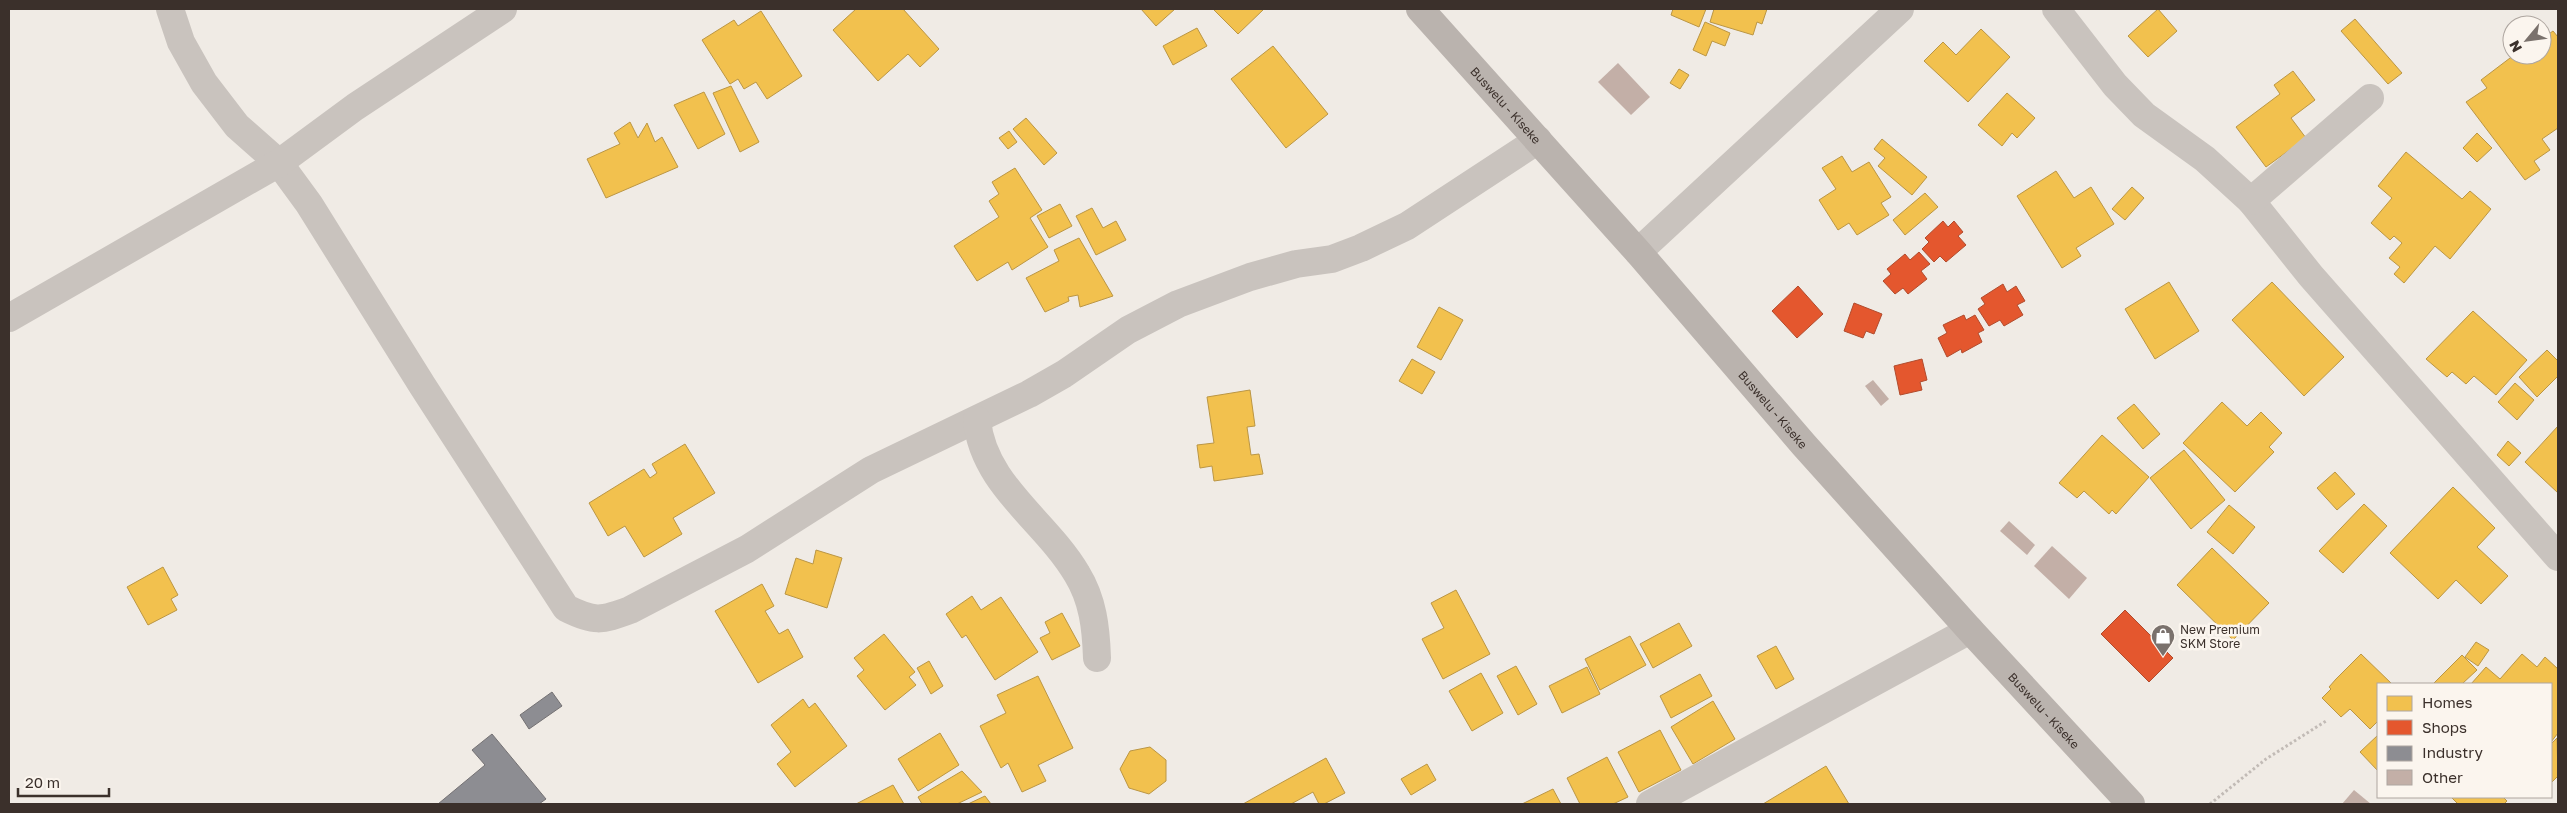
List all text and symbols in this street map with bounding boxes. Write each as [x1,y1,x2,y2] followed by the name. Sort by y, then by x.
[2502,15,2552,65] north arrow
[2505,38,2525,55] text: N
[1468,63,1545,147] street label: Buswelu - Kiseke
[1736,367,1811,452] street label: Buswelu - Kiseke
[2180,622,2260,651] place label: New Premium SKM Store
[2150,623,2176,657] shop icon: New Premium SKM Store
[2005,669,2083,752] street label: Buswelu - Kiseke
[2377,683,2552,798] legend
[2422,693,2472,711] text: Homes
[2422,718,2467,736] text: Shops
[2422,743,2483,761] text: Industry
[18,766,109,798] scale bar
[2422,768,2463,786] text: Other
[25,773,60,791] text: 20 m

